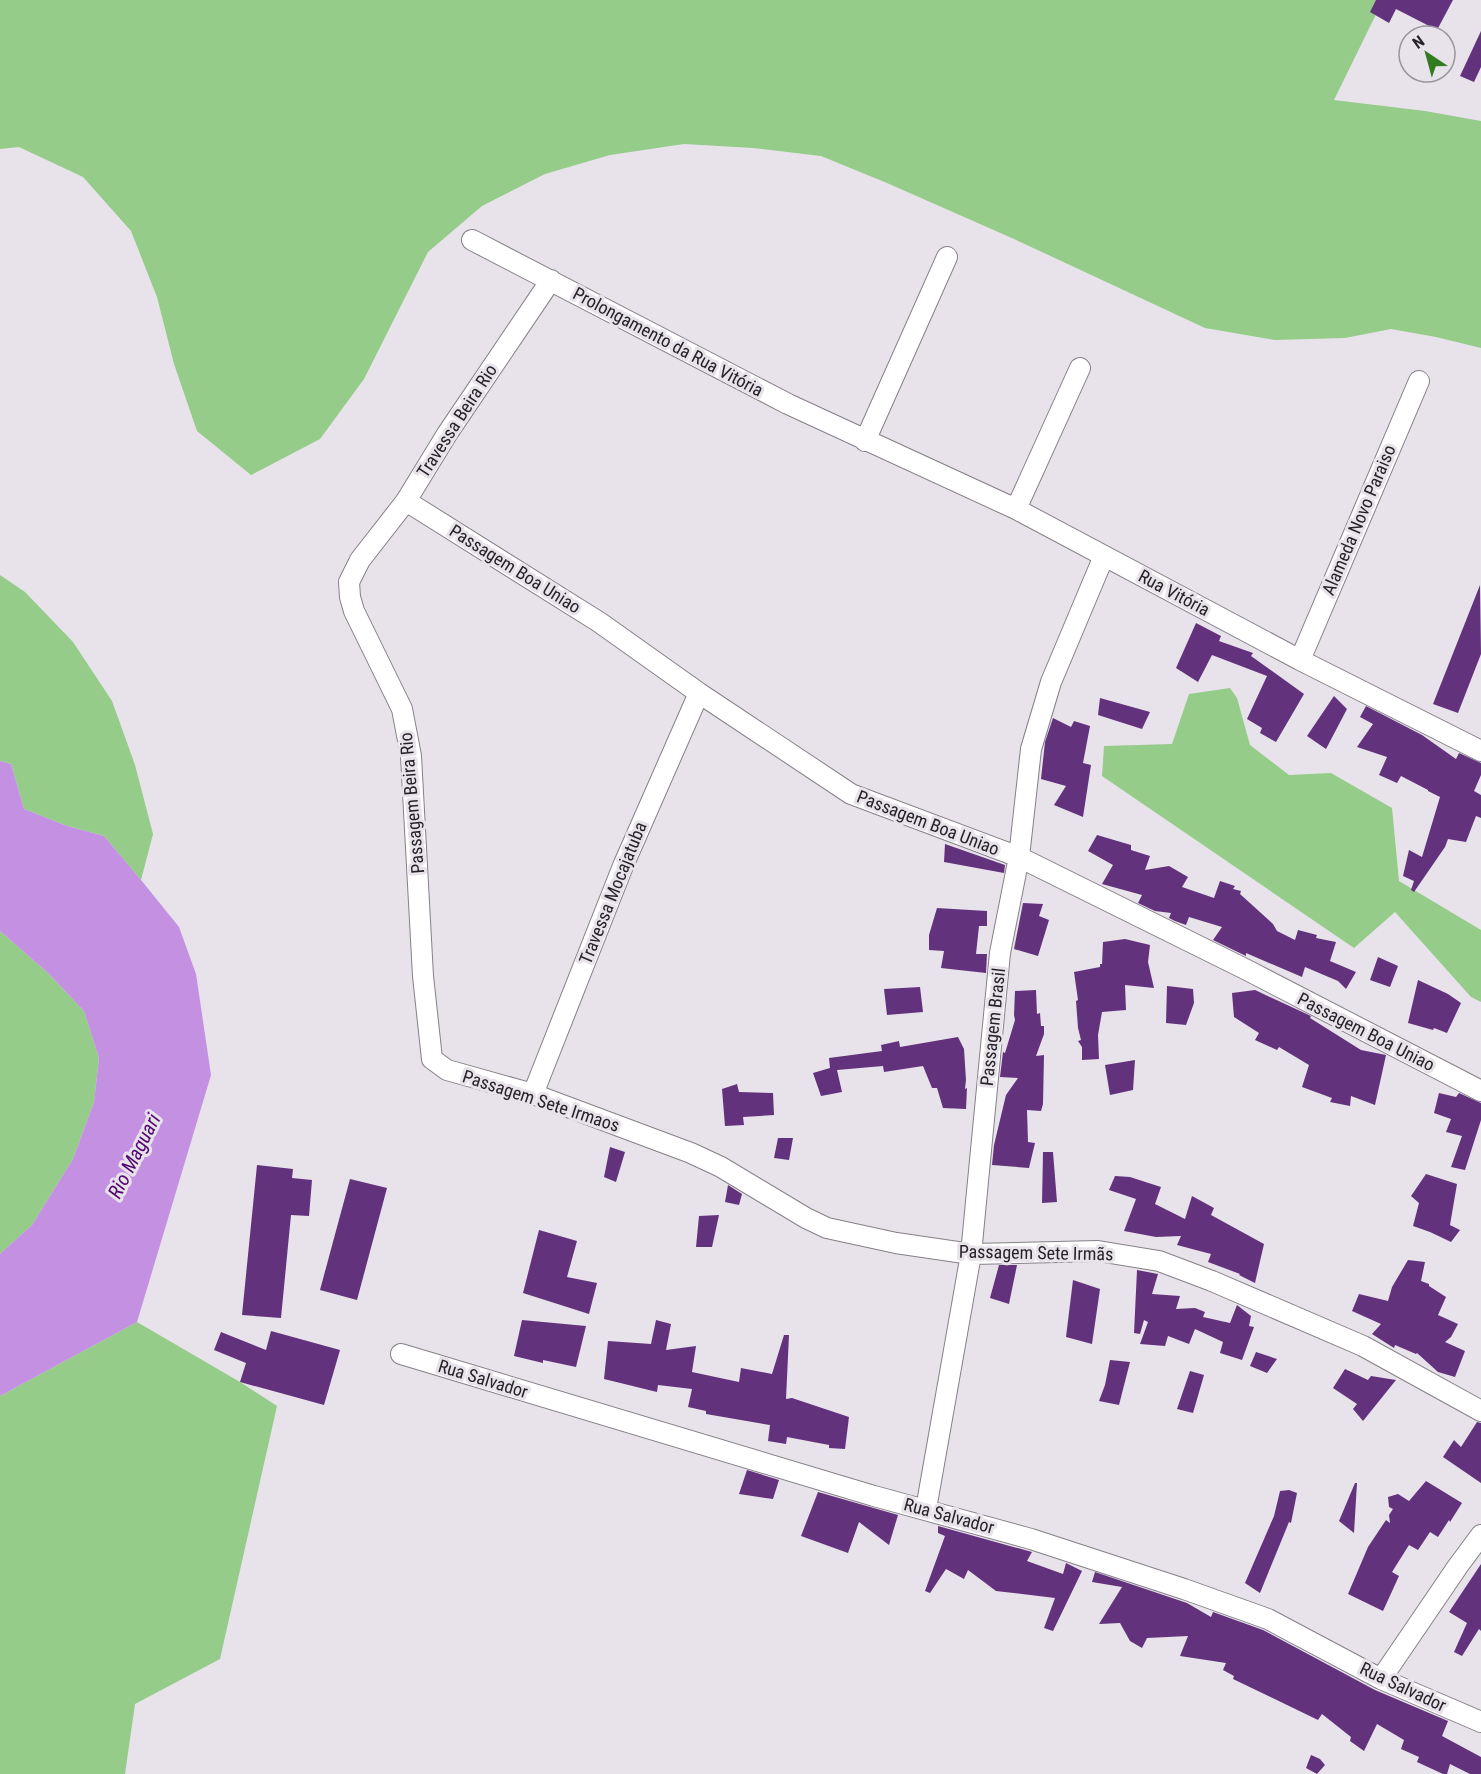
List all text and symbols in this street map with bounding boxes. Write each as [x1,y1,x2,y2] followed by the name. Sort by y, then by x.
[1397,24,1457,84] north arrow
[1409,32,1428,53] text: N
[570,283,767,401] street label: Prolongamento da Rua Vitória
[412,360,501,481] street label: Travessa Beira Rio
[1317,441,1400,598] street label: Alameda Novo Paraiso
[446,520,585,617] street label: Passagem Boa Uniao
[1135,565,1213,620] street label: Rua Vitória
[395,732,428,874] street label: Passagem Beira Rio
[854,786,1002,859] street label: Passagem Boa Uniao
[574,819,651,967] street label: Travessa Mocajatuba
[976,967,1009,1087] street label: Passagem Brasil
[1294,988,1438,1075] street label: Passagem Boa Uniao
[460,1065,622,1136] street label: Passagem Sete Irmaos
[103,1109,166,1202] water label: Rio Maguari
[959,1241,1113,1264] street label: Passagem Sete Irmãs
[436,1355,531,1402] street label: Rua Salvador
[902,1493,997,1538] street label: Rua Salvador
[1357,1657,1450,1716] street label: Rua Salvador

